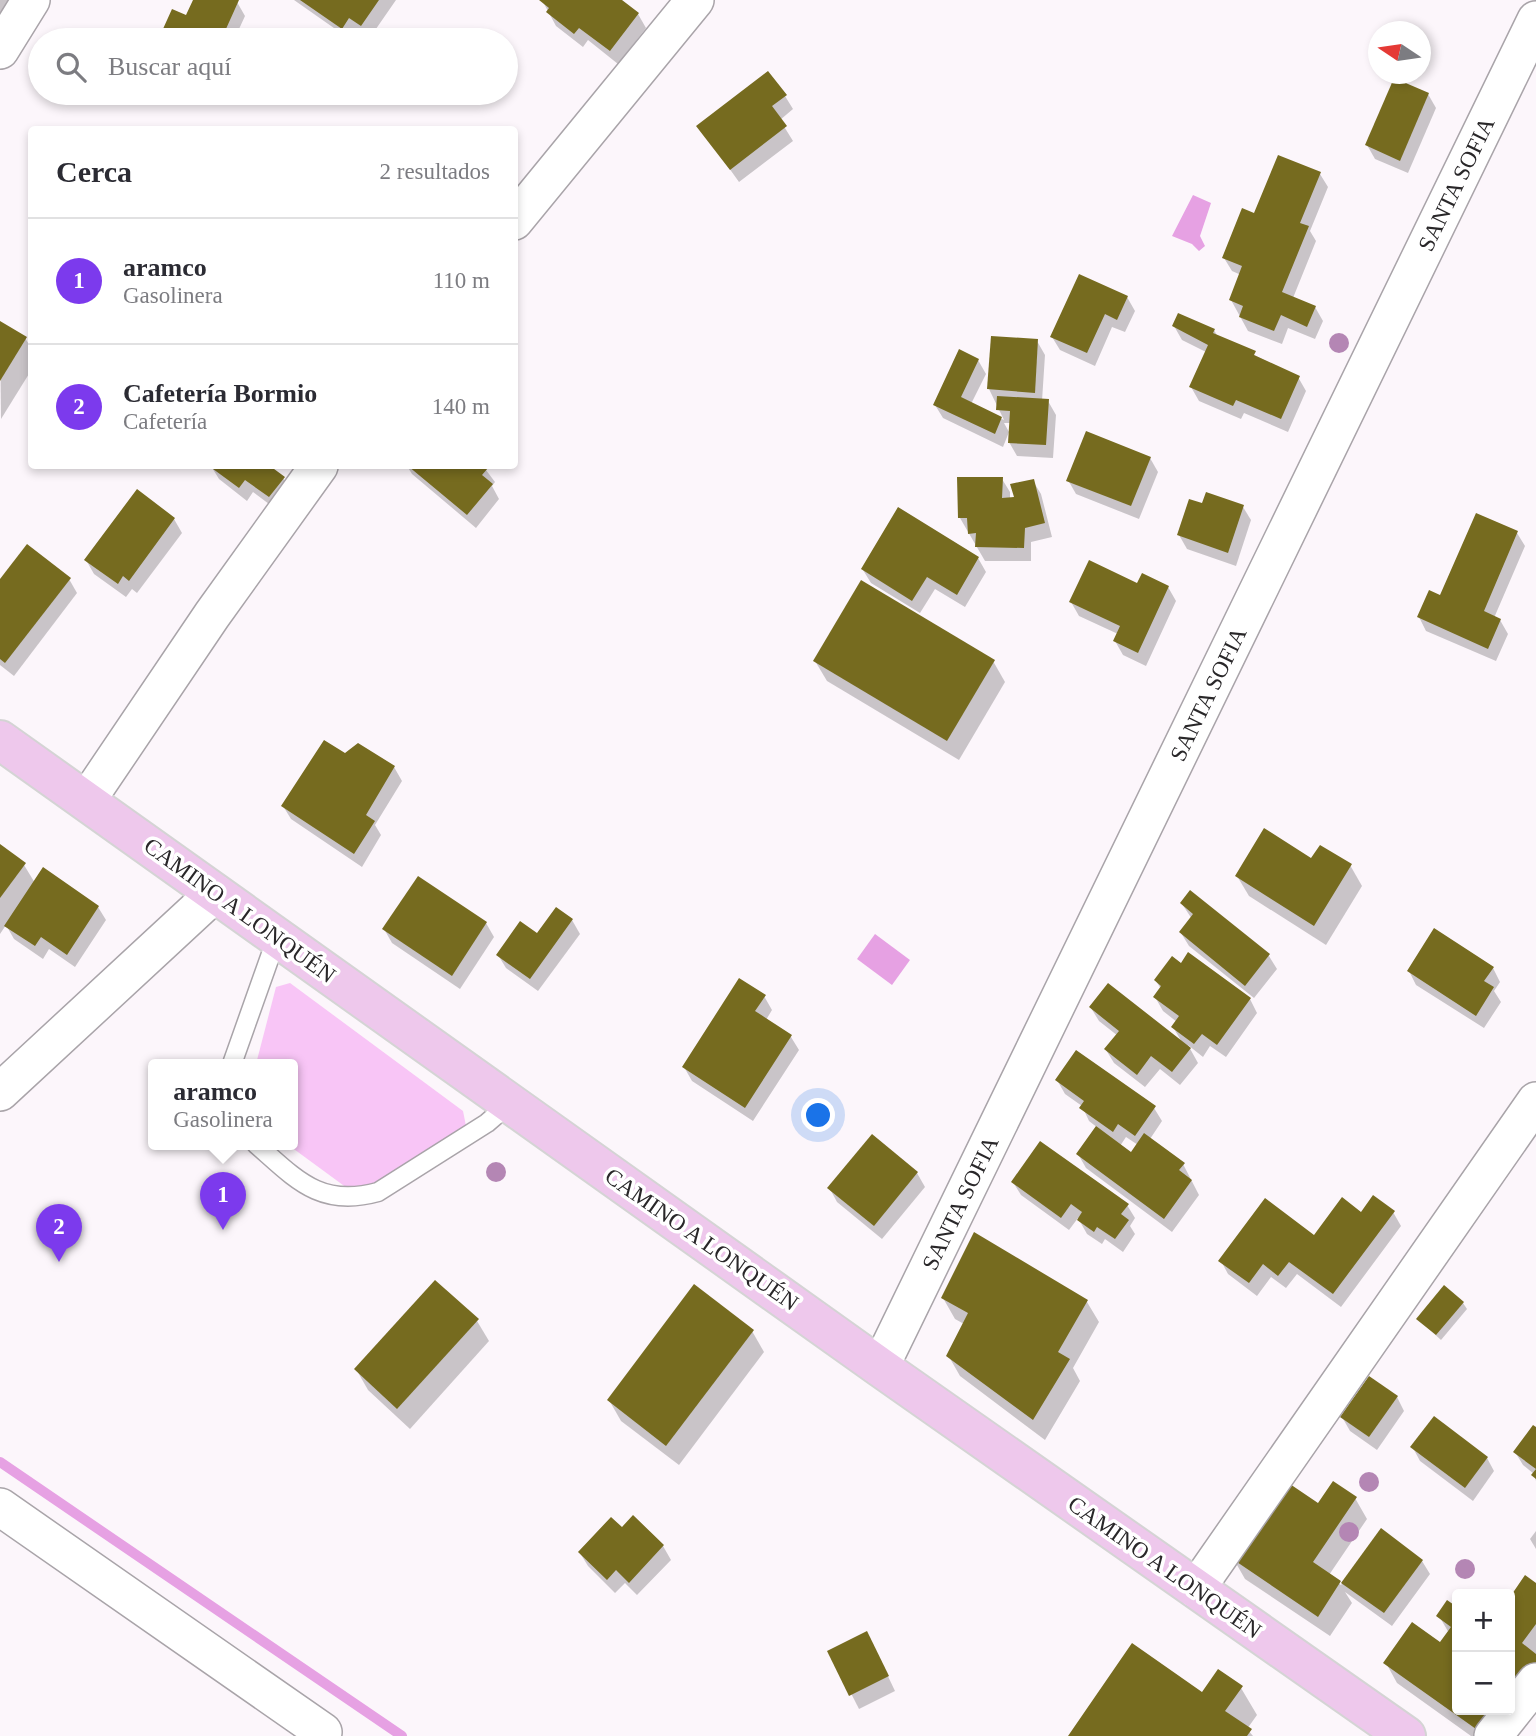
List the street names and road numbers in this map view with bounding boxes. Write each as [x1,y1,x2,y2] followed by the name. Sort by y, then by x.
[1413,113,1500,255] street label: SANTA SOFIA
[1165,623,1252,765] street label: SANTA SOFIA
[139,833,340,988] street label: CAMINO A LONQUÉN
[917,1132,1004,1274] street label: SANTA SOFIA
[600,1163,803,1316] street label: CAMINO A LONQUÉN
[1063,1491,1266,1644] street label: CAMINO A LONQUÉN

